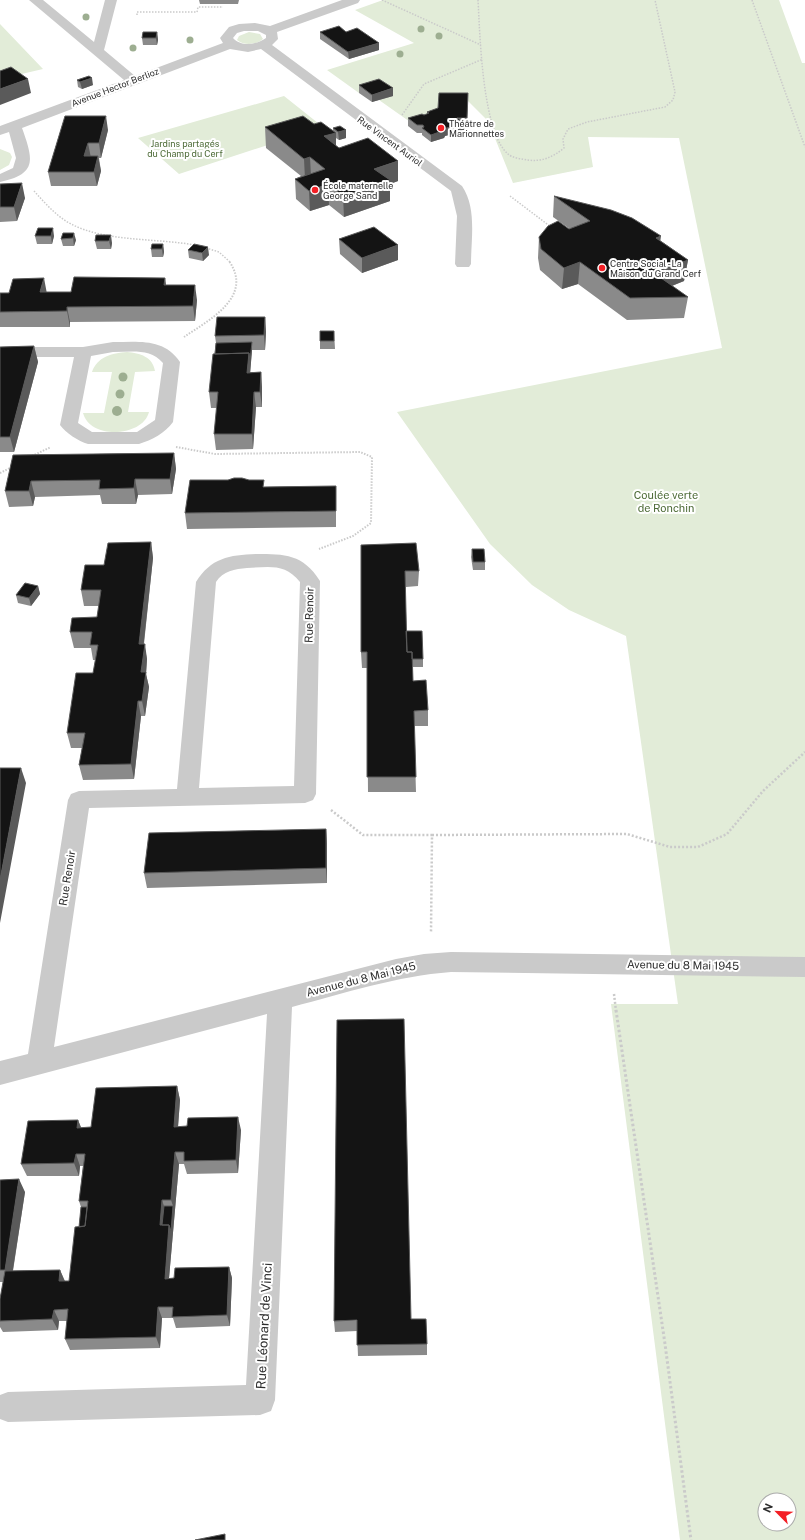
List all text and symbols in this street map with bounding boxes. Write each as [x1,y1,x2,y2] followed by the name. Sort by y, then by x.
[70,65,160,109] street label: Avenue Hector Berlioz
[355,114,425,168] street label: Rue Vincent Auriol
[449,118,505,139] place label: Théâtre de Marionnettes
[436,123,446,133] marker: Théâtre de Marionnettes
[147,138,223,159] park label: Jardins partagés du Champ du Cerf
[323,180,393,201] place label: École maternelle George Sand
[310,185,320,195] marker: École maternelle George Sand
[610,258,701,279] place label: Centre Social - La Maison du Grand Cerf
[597,263,607,273] marker: Centre Social - La Maison du Grand Cerf
[634,489,698,514] park label: Coulée verte de Ronchin
[303,587,315,643] street label: Rue Renoir
[57,850,77,906] street label: Rue Renoir
[627,958,739,972] street label: Avenue du 8 Mai 1945
[305,960,417,998] street label: Avenue du 8 Mai 1945
[253,1262,275,1390] street label: Rue Léonard de Vinci
[757,1492,797,1532] north arrow
[761,1502,775,1514] text: N

